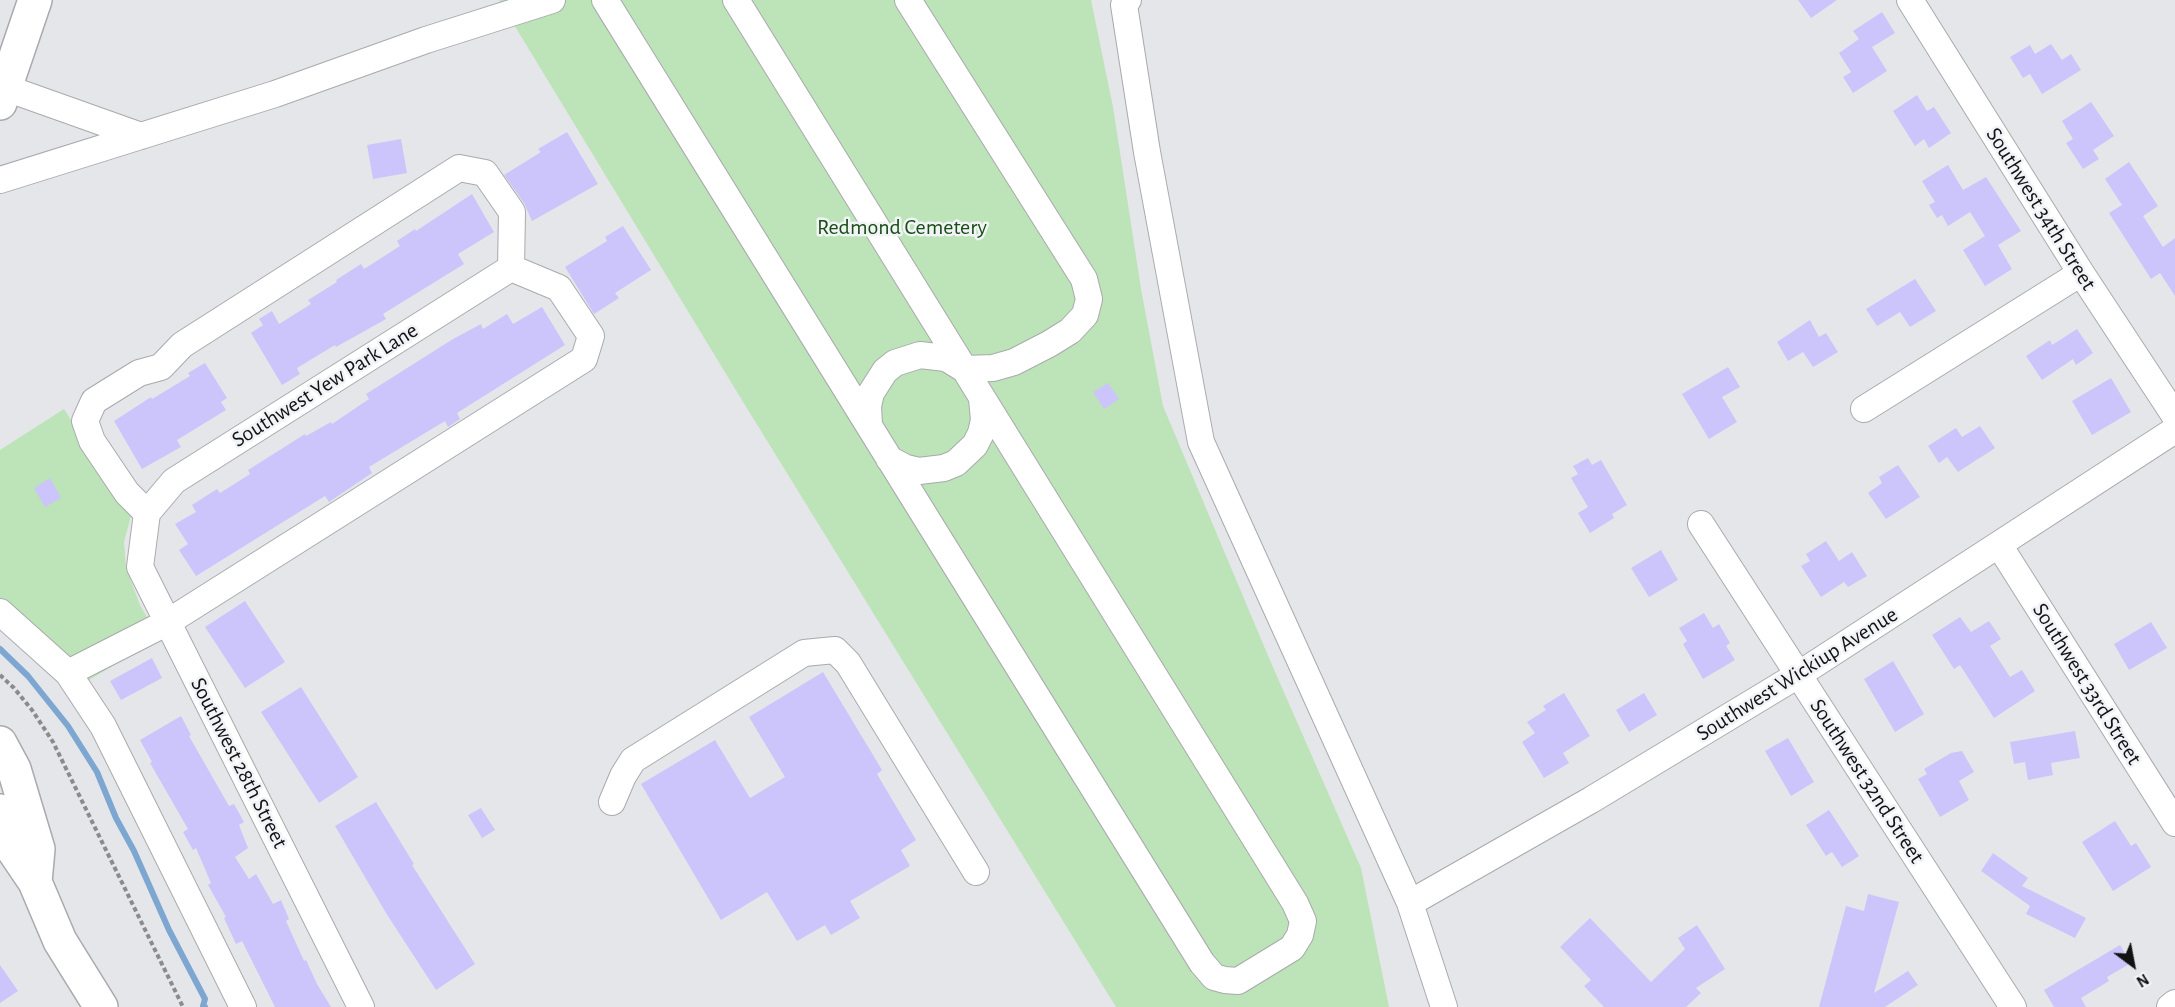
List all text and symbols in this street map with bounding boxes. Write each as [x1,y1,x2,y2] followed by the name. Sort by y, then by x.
[1980,123,2102,295] street label: Southwest 34th Street
[817,214,987,240] park label: Redmond Cemetery
[227,317,423,453] street label: Southwest Yew Park Lane
[2027,598,2147,770] street label: Southwest 33rd Street
[1691,601,1903,747] street label: Southwest Wickiup Avenue
[185,673,293,853] street label: Southwest 28th Street
[1804,694,1930,868] street label: Southwest 32nd Street
[2103,935,2163,995] north arrow
[2134,971,2151,990] text: N

